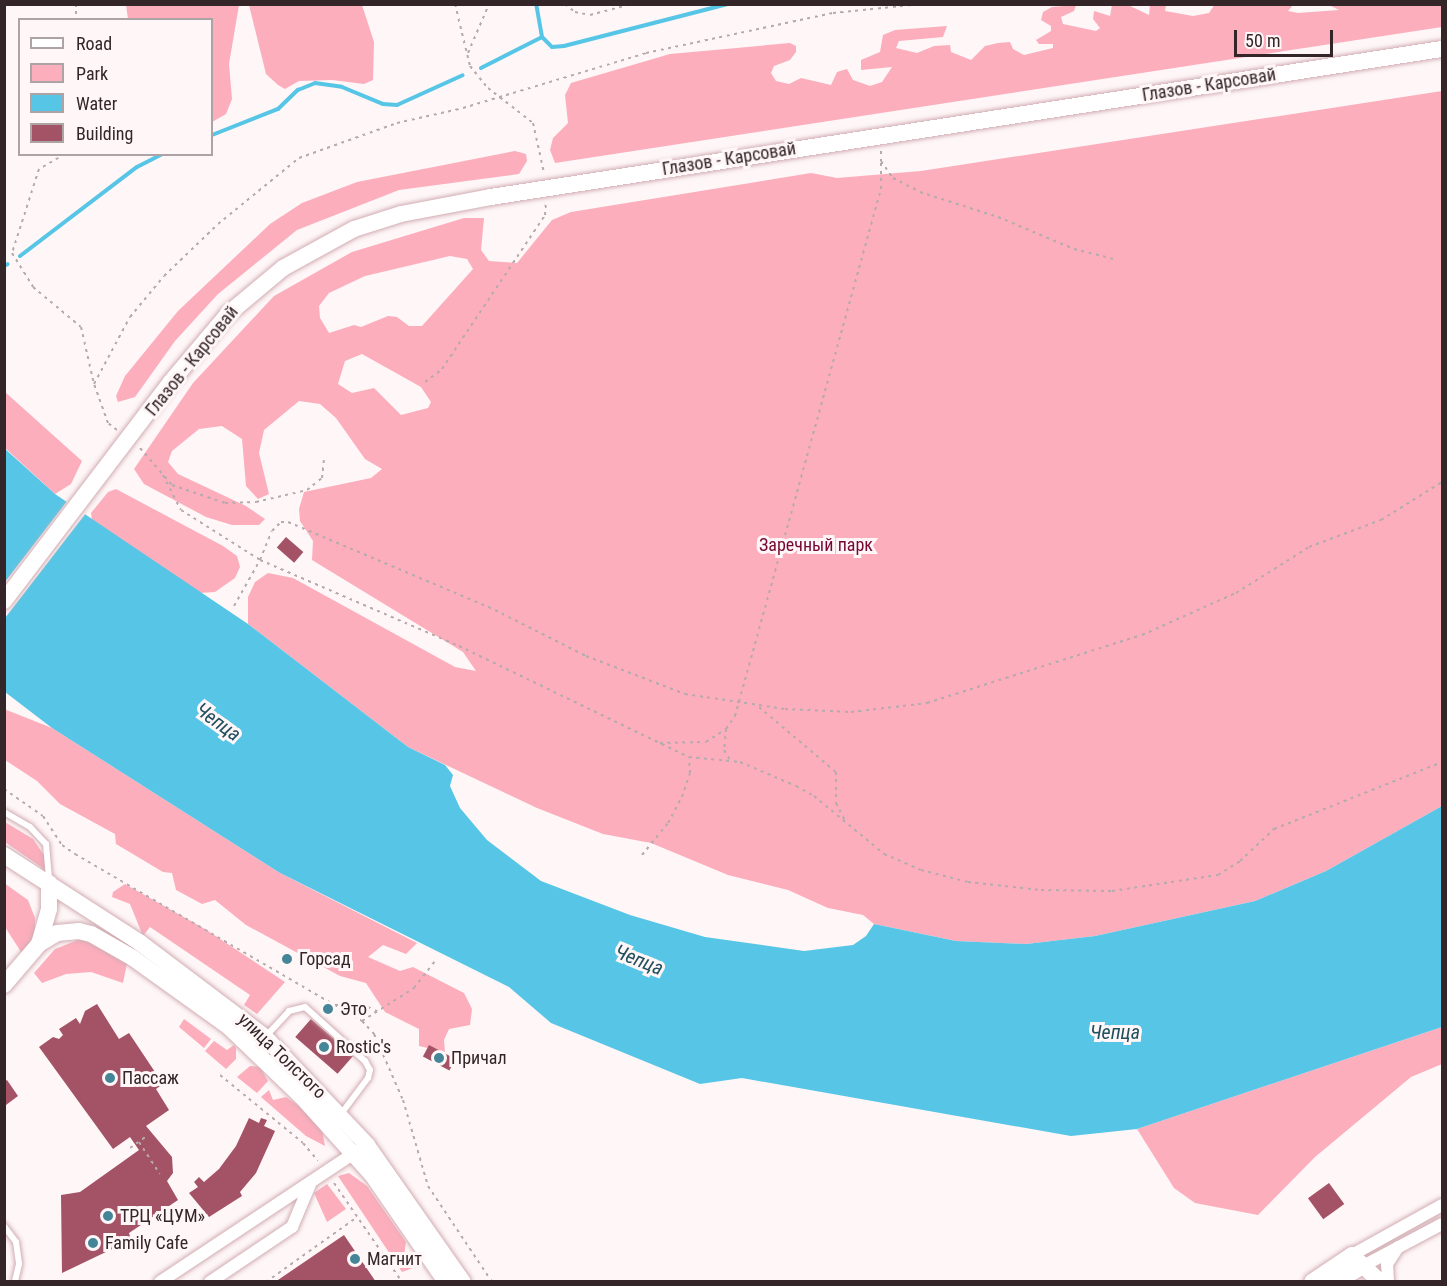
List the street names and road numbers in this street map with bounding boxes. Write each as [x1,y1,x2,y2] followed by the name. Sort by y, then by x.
[1141,64,1277,106] street label: Глазов - Карсовай
[661,138,797,180] street label: Глазов - Карсовай
[141,302,243,420] street label: Глазов - Карсовай
[233,1008,331,1104] street label: улица Толстого

